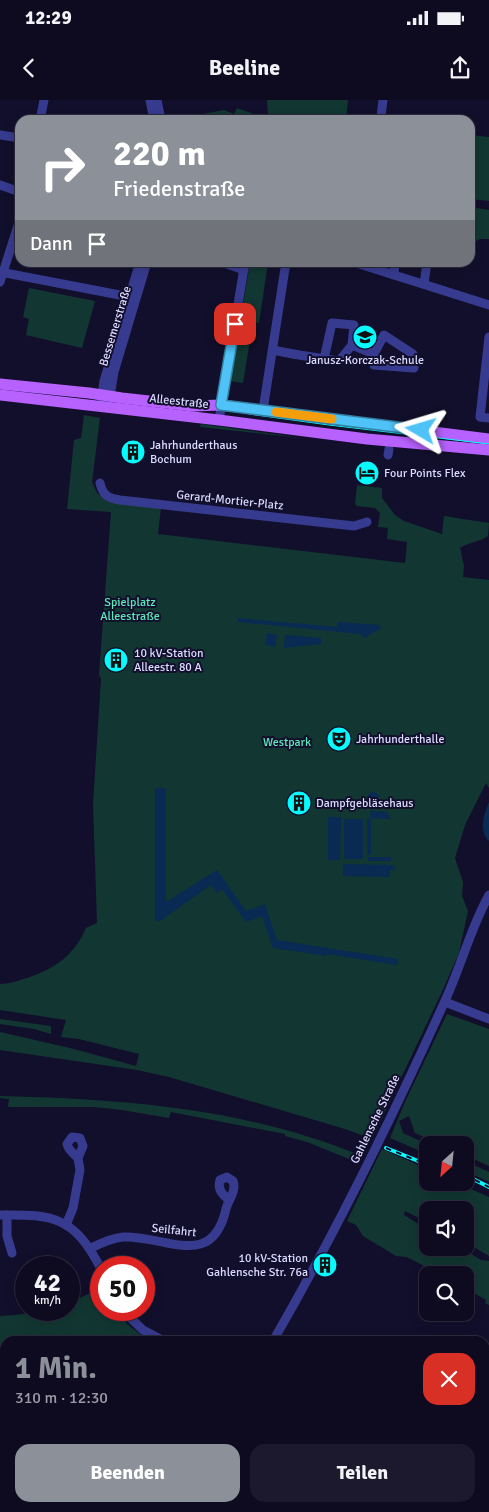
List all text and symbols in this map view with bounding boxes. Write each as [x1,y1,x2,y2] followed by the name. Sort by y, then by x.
[25,6,72,30] text: 12:29
[15,54,43,82] icon: back
[209,54,280,81] text: Beeline
[446,54,474,82] icon: share
[113,132,206,175] text: 220 m
[30,135,95,200] icon: right
[113,175,245,202] text: Friedenstraße
[83,230,111,258] icon: arrive
[30,232,73,256] text: Dann
[96,284,135,368] street label: Bessemerstraße
[214,303,256,345] pin
[221,310,249,338] icon: arrive
[352,324,378,350] school or university icon: Janusz-Korczak-Schule
[306,353,424,368] place label: Janusz-Korczak-Schule
[149,391,209,412] street label: Alleestraße
[394,403,446,455] position arrow
[150,438,237,467] place label: Jahrhunderthaus Bochum
[120,439,146,465] building icon: Jahrhunderthaus Bochum
[354,460,380,486] hotel icon: Four Points Flex
[384,466,466,481] place label: Four Points Flex
[176,487,284,514] street label: Gerard-Mortier-Platz
[100,595,160,624] park label: Spielplatz Alleestraße
[134,646,203,675] place label: 10 kV-Station Alleestr. 80 A
[103,647,129,673] building icon: 10 kV-Station Alleestr. 80 A
[326,726,352,752] theatre icon: Jahrhunderthalle
[356,732,444,747] place label: Jahrhunderthalle
[263,735,311,750] park label: Westpark
[286,790,312,816] building icon: Dampfgebläsehaus
[316,796,414,811] place label: Dampfgebläsehaus
[347,1072,403,1166] street label: Gahlensche Straße
[419,1136,474,1191] north arrow
[419,1136,474,1321] map controls
[419,1201,474,1256] button: sound
[151,1221,197,1240] street label: Seilfahrt
[206,1251,308,1280] place label: 10 kV-Station Gahlensche Str. 76a
[312,1252,338,1278] building icon: 10 kV-Station Gahlensche Str. 76a
[90,1256,155,1321] speed limit sign: 50
[419,1266,474,1321] button: search
[34,1267,61,1298] text: 42
[34,1293,61,1308] text: km/h
[15,1350,97,1387] text: 1 Min.
[423,1353,475,1405] button: close
[15,1388,108,1408] text: 310 m · 12:30
[15,1444,240,1502] button: Beenden
[250,1444,475,1502] button: Teilen

